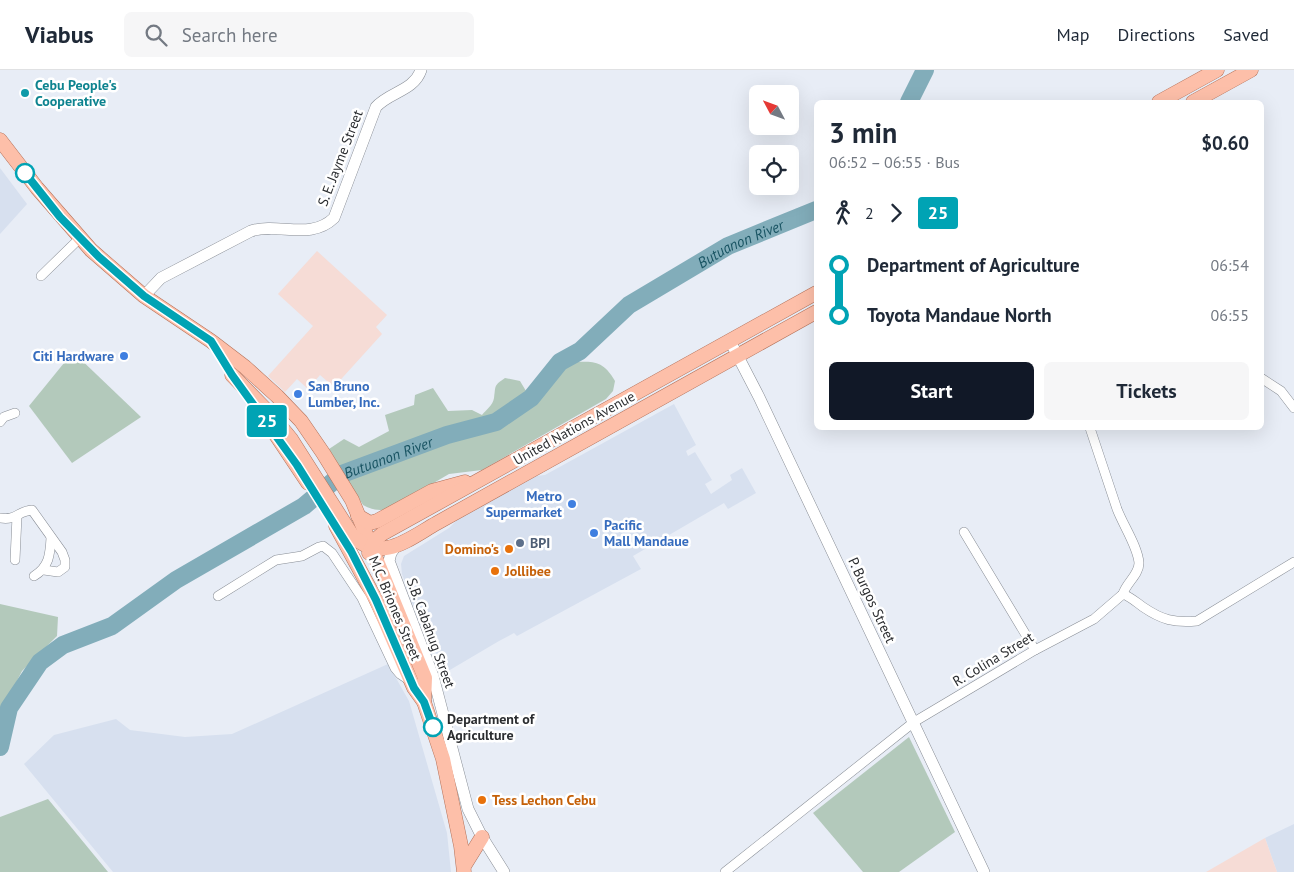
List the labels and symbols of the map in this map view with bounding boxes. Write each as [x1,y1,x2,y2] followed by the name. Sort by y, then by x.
[35,76,117,110] place label: Cebu People's Cooperative
[749,85,799,135] north arrow
[19,87,31,99] marker: Cebu People's Cooperative
[313,107,367,209] street label: S. E. Jayme Street
[15,163,35,183] unlabelled marker
[694,214,787,272] water label: Butuanon River
[33,347,114,365] place label: Citi Hardware
[118,350,130,362] marker: Citi Hardware
[308,377,380,411] place label: San Bruno Lumber, Inc.
[510,387,638,469] street label: United Nations Avenue
[292,388,304,400] marker: San Bruno Lumber, Inc.
[244,405,290,437] line badge: 25
[341,431,436,482] water label: Butuanon River
[486,487,562,521] place label: Metro Supermarket
[566,498,578,510] marker: Metro Supermarket
[604,516,689,550] place label: Pacific Mall Mandaue
[588,527,600,539] marker: Pacific Mall Mandaue
[530,534,550,552] place label: BPI
[514,537,526,549] marker: BPI
[445,540,499,558] place label: Domino's
[503,543,515,555] marker: Domino's
[365,553,425,663] street label: M.C. Briones Street
[844,554,900,646] street label: P. Burgos Street
[504,562,551,580] place label: Jollibee
[489,565,501,577] marker: Jollibee
[403,576,459,691] street label: S.B. Cabahug Street
[949,628,1037,690] street label: R. Colina Street
[447,710,536,744] place label: Department of Agriculture
[423,717,443,737] marker: Department of Agriculture
[492,791,596,809] place label: Tess Lechon Cebu
[476,794,488,806] marker: Tess Lechon Cebu

